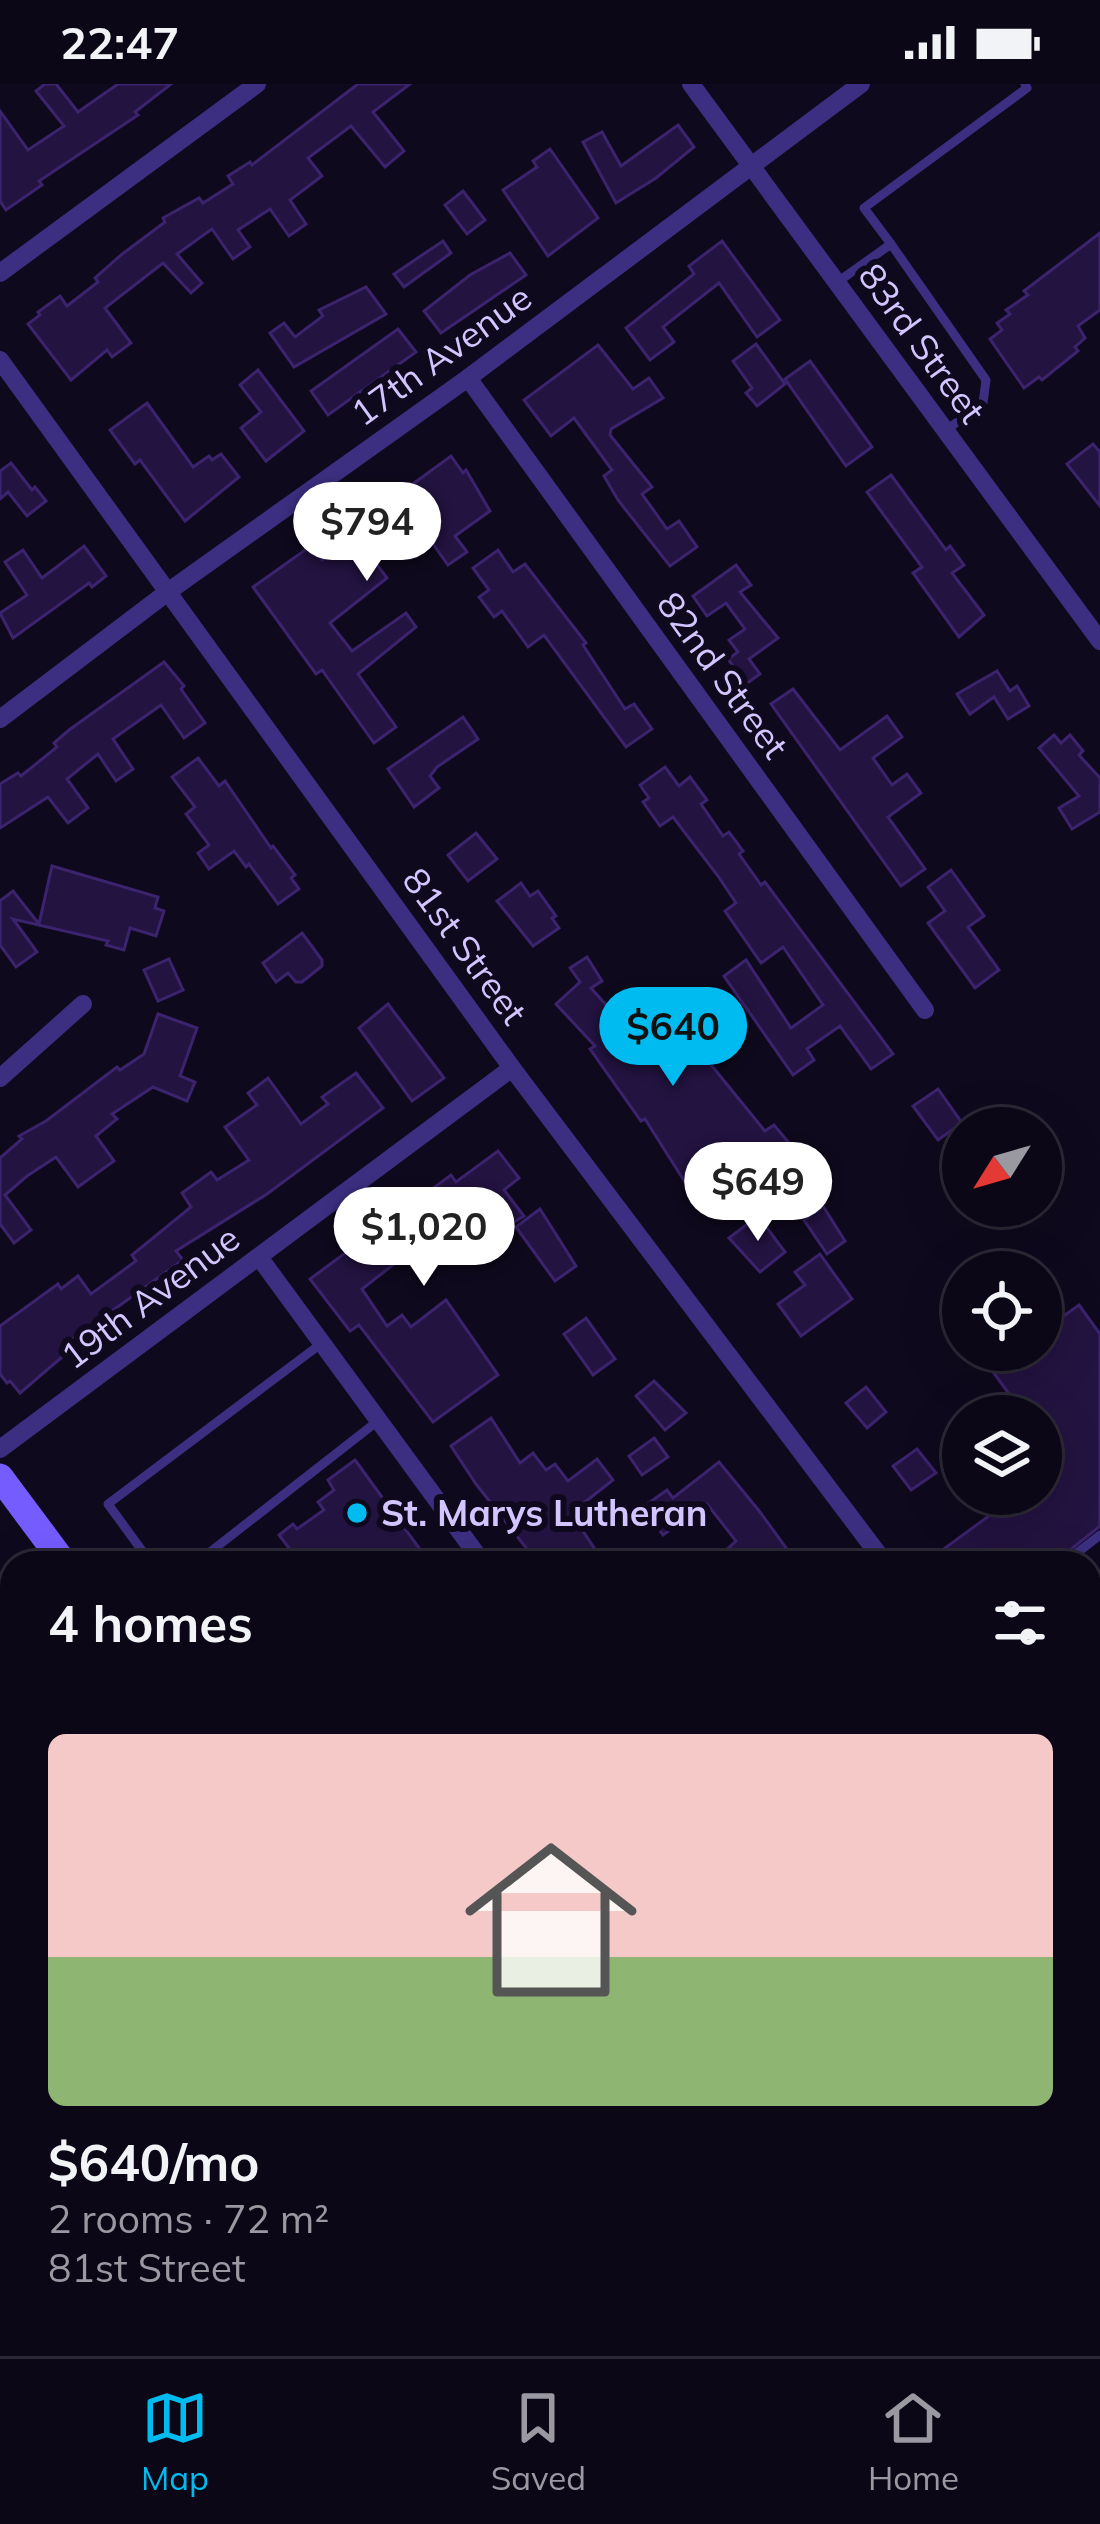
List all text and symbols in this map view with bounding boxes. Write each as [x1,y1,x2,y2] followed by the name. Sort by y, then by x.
[60,14,179,70] text: 22:47
[849,254,995,431] street label: 83rd Street
[342,274,540,435] street label: 17th Avenue
[296,482,438,584] pin: $794
[320,496,414,545] text: $794
[648,583,799,767] street label: 82nd Street
[394,859,537,1033] street label: 81st Street
[602,987,744,1089] pin: $640
[626,1001,720,1050] text: $640
[942,1107,1062,1227] north arrow
[942,1107,1062,1515] map controls
[687,1142,829,1244] pin: $649
[711,1156,805,1205] text: $649
[326,1187,522,1289] pin: $1,020
[361,1201,487,1250] text: $1,020
[52,1215,248,1378] street label: 19th Avenue
[942,1251,1062,1371] button: locate
[942,1395,1062,1515] button: layers
[381,1490,707,1535] place label: St. Marys Lutheran
[344,1500,370,1526] marker: St. Marys Lutheran
[987,1590,1053,1656] icon: filters
[48,1591,253,1655] text: 4 homes
[443,1812,659,2028] icon: home
[48,2130,260,2194] text: $640/mo
[48,2194,329,2243] text: 2 rooms · 72 m²
[48,2243,246,2292] text: 81st Street
[141,2385,209,2498] tab: Map
[491,2385,586,2498] tab: Saved
[868,2385,959,2498] tab: Home

